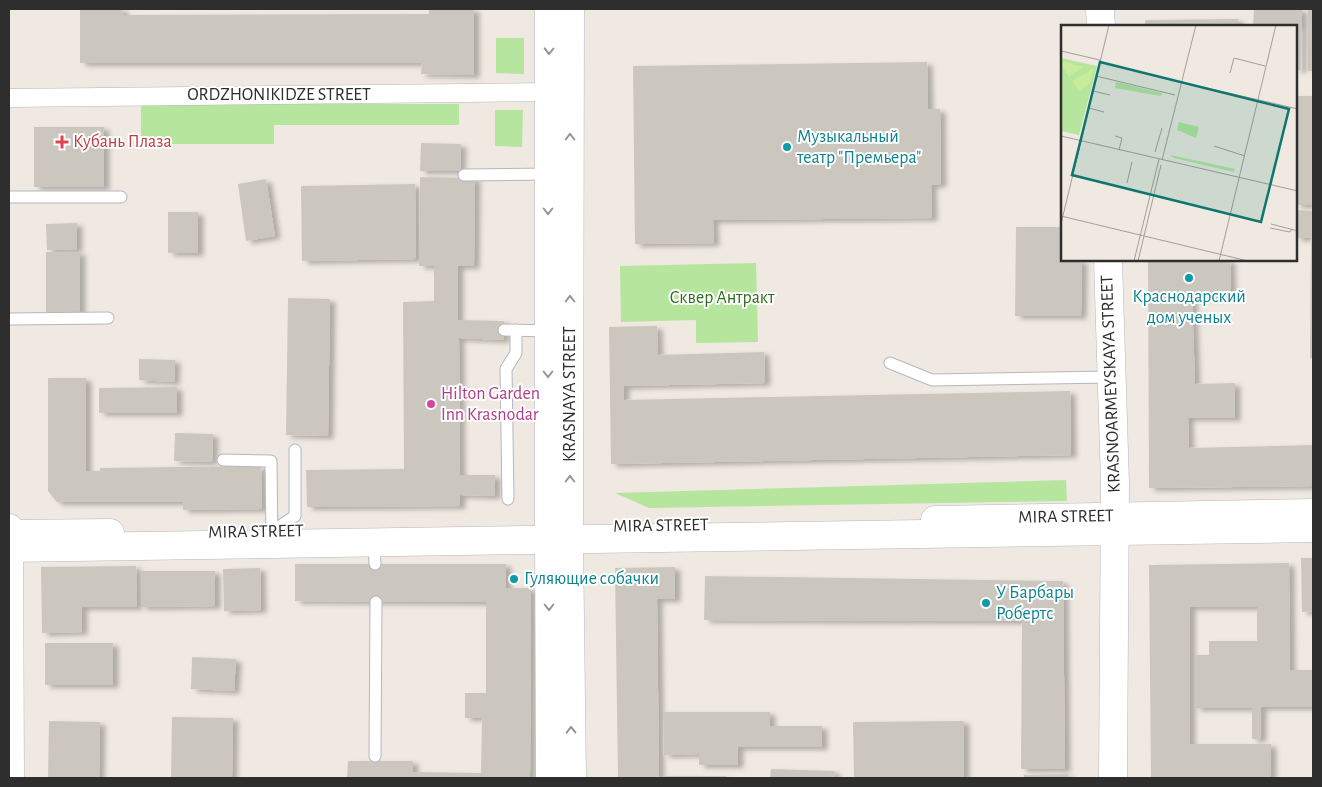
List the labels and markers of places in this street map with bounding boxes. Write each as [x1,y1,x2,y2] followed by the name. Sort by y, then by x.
[796,128,921,167] place label: Музыкальный театр "Премьера"
[73,132,172,151] place label: Кубань Плаза
[55,135,69,149] marker: Кубань Плаза
[781,141,793,153] marker: Музыкальный театр "Премьера"
[1183,272,1195,284] marker: Краснодарский дом ученых
[1132,288,1246,327] place label: Краснодарский дом ученых
[441,385,540,424] place label: Hilton Garden Inn Krasnodar
[425,398,437,410] marker: Hilton Garden Inn Krasnodar
[524,569,659,588] place label: Гуляющие собачки
[508,573,520,585] marker: Гуляющие собачки
[996,583,1074,623] place label: У Барбары Робертс
[980,597,992,609] marker: У Барбары Робертс

